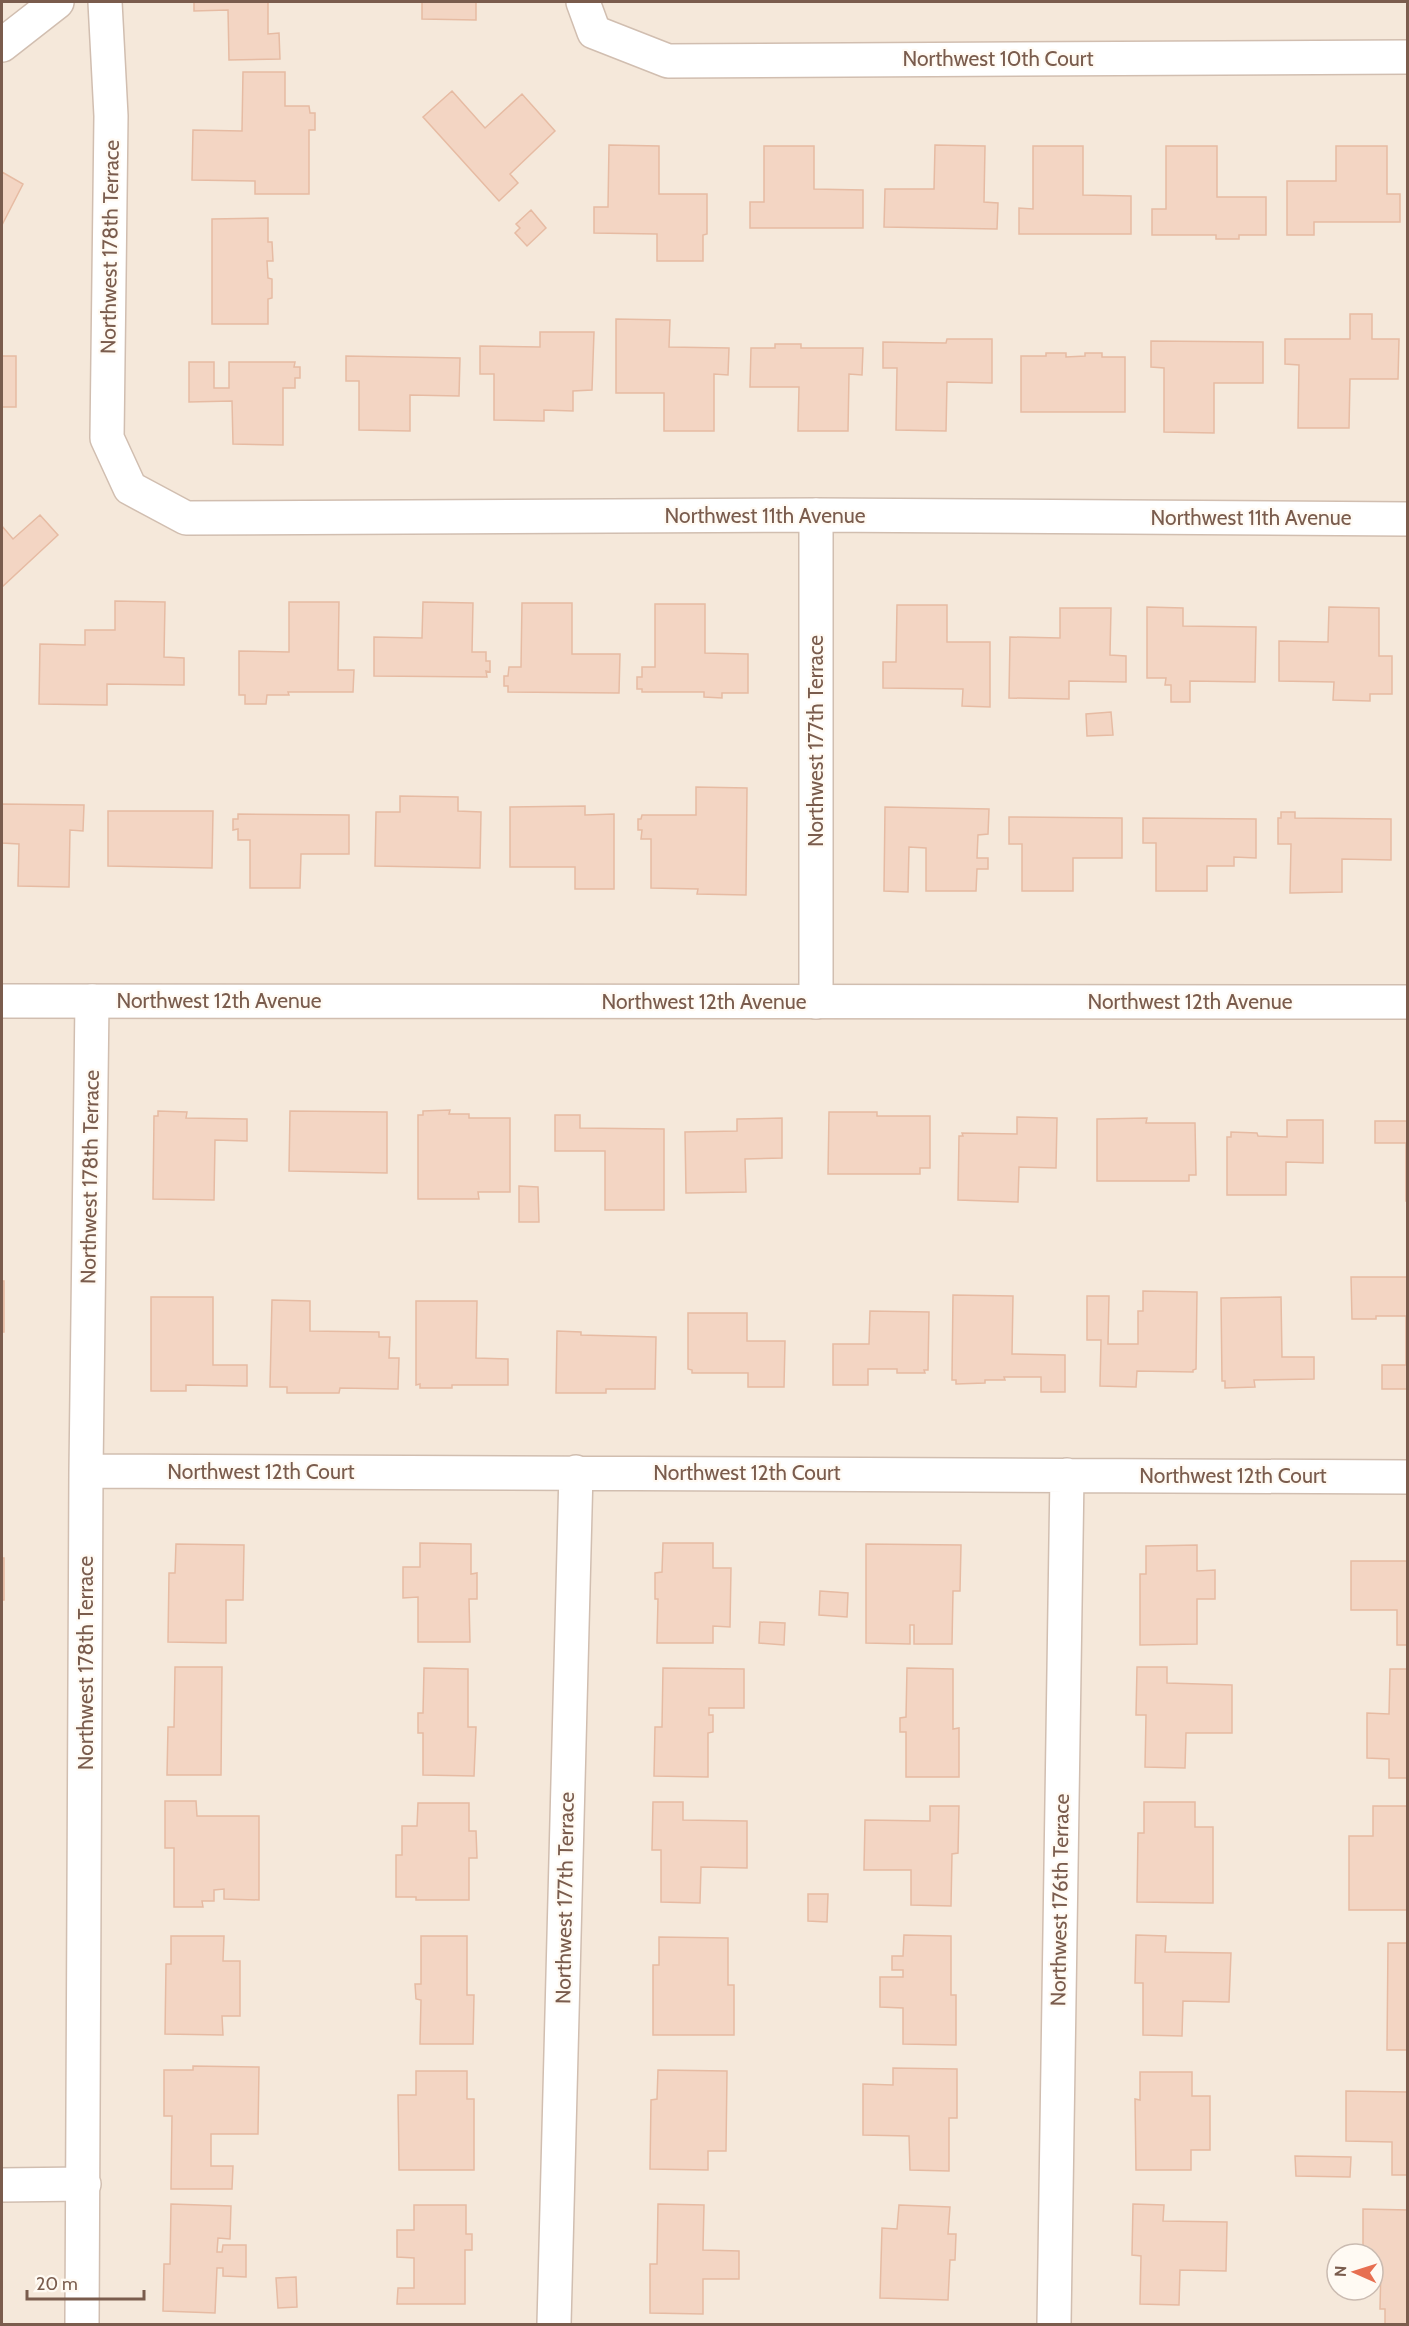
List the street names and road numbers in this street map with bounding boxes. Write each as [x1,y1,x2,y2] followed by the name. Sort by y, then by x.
[903,46,1093,71] street label: Northwest 10th Court
[95,139,124,354] street label: Northwest 178th Terrace
[665,503,866,528] street label: Northwest 11th Avenue
[1151,505,1352,530] street label: Northwest 11th Avenue
[803,635,828,847] street label: Northwest 177th Terrace
[117,988,322,1013] street label: Northwest 12th Avenue
[602,989,807,1014] street label: Northwest 12th Avenue
[1088,989,1293,1014] street label: Northwest 12th Avenue
[75,1069,104,1284] street label: Northwest 178th Terrace
[167,1459,355,1484] street label: Northwest 12th Court
[653,1460,841,1485] street label: Northwest 12th Court
[1139,1463,1327,1488] street label: Northwest 12th Court
[73,1556,98,1770] street label: Northwest 178th Terrace
[550,1791,579,2004] street label: Northwest 177th Terrace
[1045,1793,1074,2007] street label: Northwest 176th Terrace

